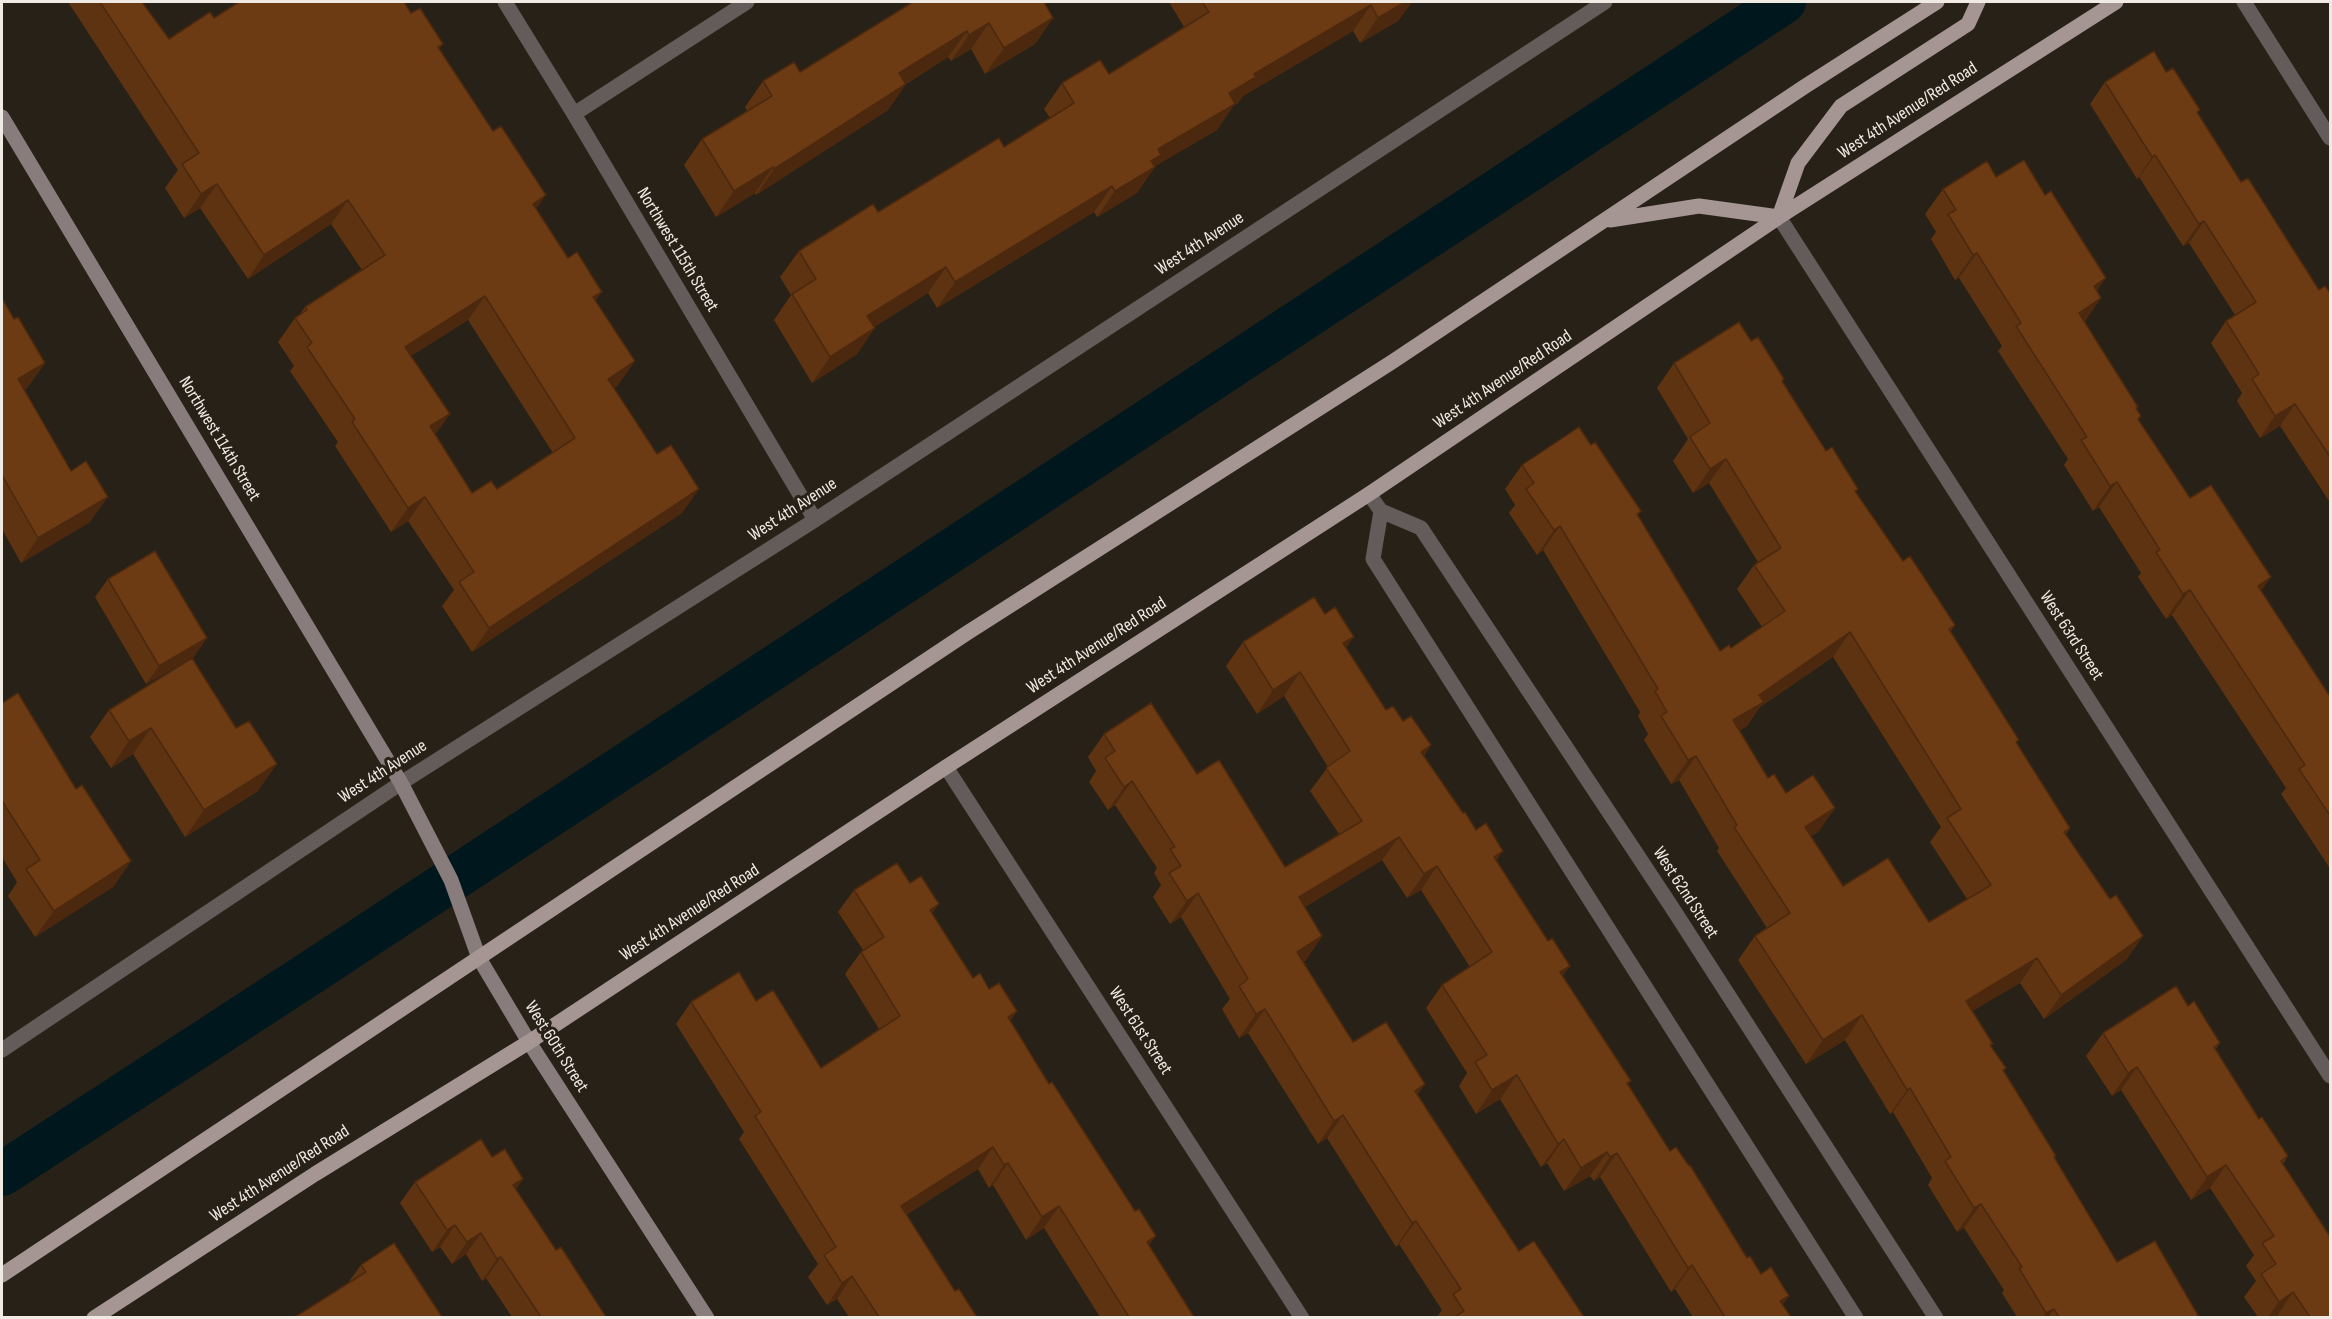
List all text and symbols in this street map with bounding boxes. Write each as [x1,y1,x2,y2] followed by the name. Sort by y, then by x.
[1834,58,1982,164] street label: West 4th Avenue/Red Road
[631,184,723,316] street label: Northwest 115th Street
[1152,207,1248,281] street label: West 4th Avenue
[1430,326,1576,434] street label: West 4th Avenue/Red Road
[173,373,265,505] street label: Northwest 114th Street
[745,473,841,547] street label: West 4th Avenue
[2034,587,2108,685] street label: West 63rd Street
[1023,593,1171,699] street label: West 4th Avenue/Red Road
[335,735,431,809] street label: West 4th Avenue
[1647,843,1723,943] street label: West 62nd Street
[616,860,764,966] street label: West 4th Avenue/Red Road
[1104,983,1176,1079] street label: West 61st Street
[519,997,593,1097] street label: West 60th Street
[206,1121,354,1227] street label: West 4th Avenue/Red Road

